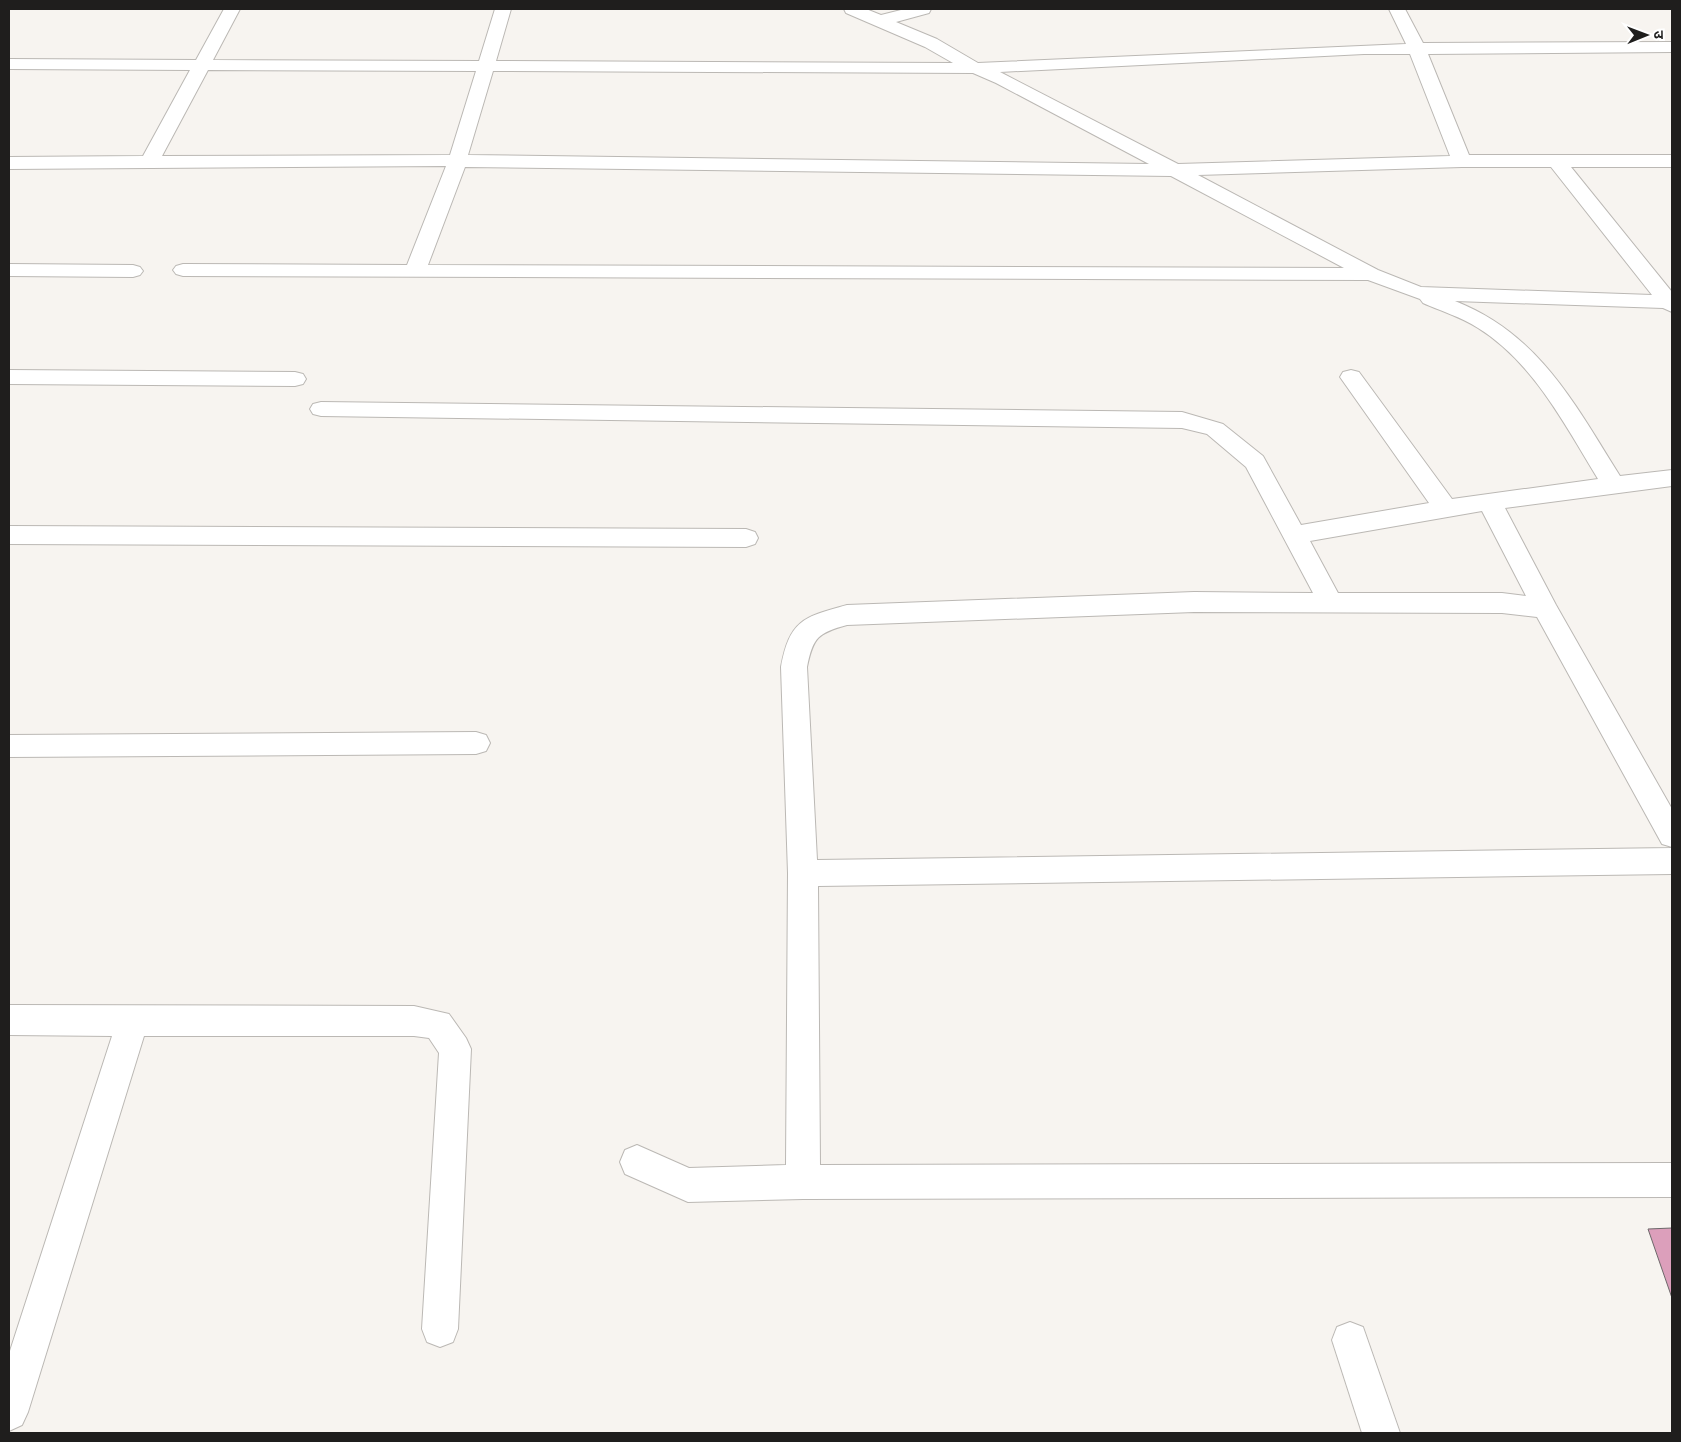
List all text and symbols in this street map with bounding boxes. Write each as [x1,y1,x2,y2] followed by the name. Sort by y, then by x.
[1621,10,1671,60] north arrow
[1649,30,1670,40] text: उ

